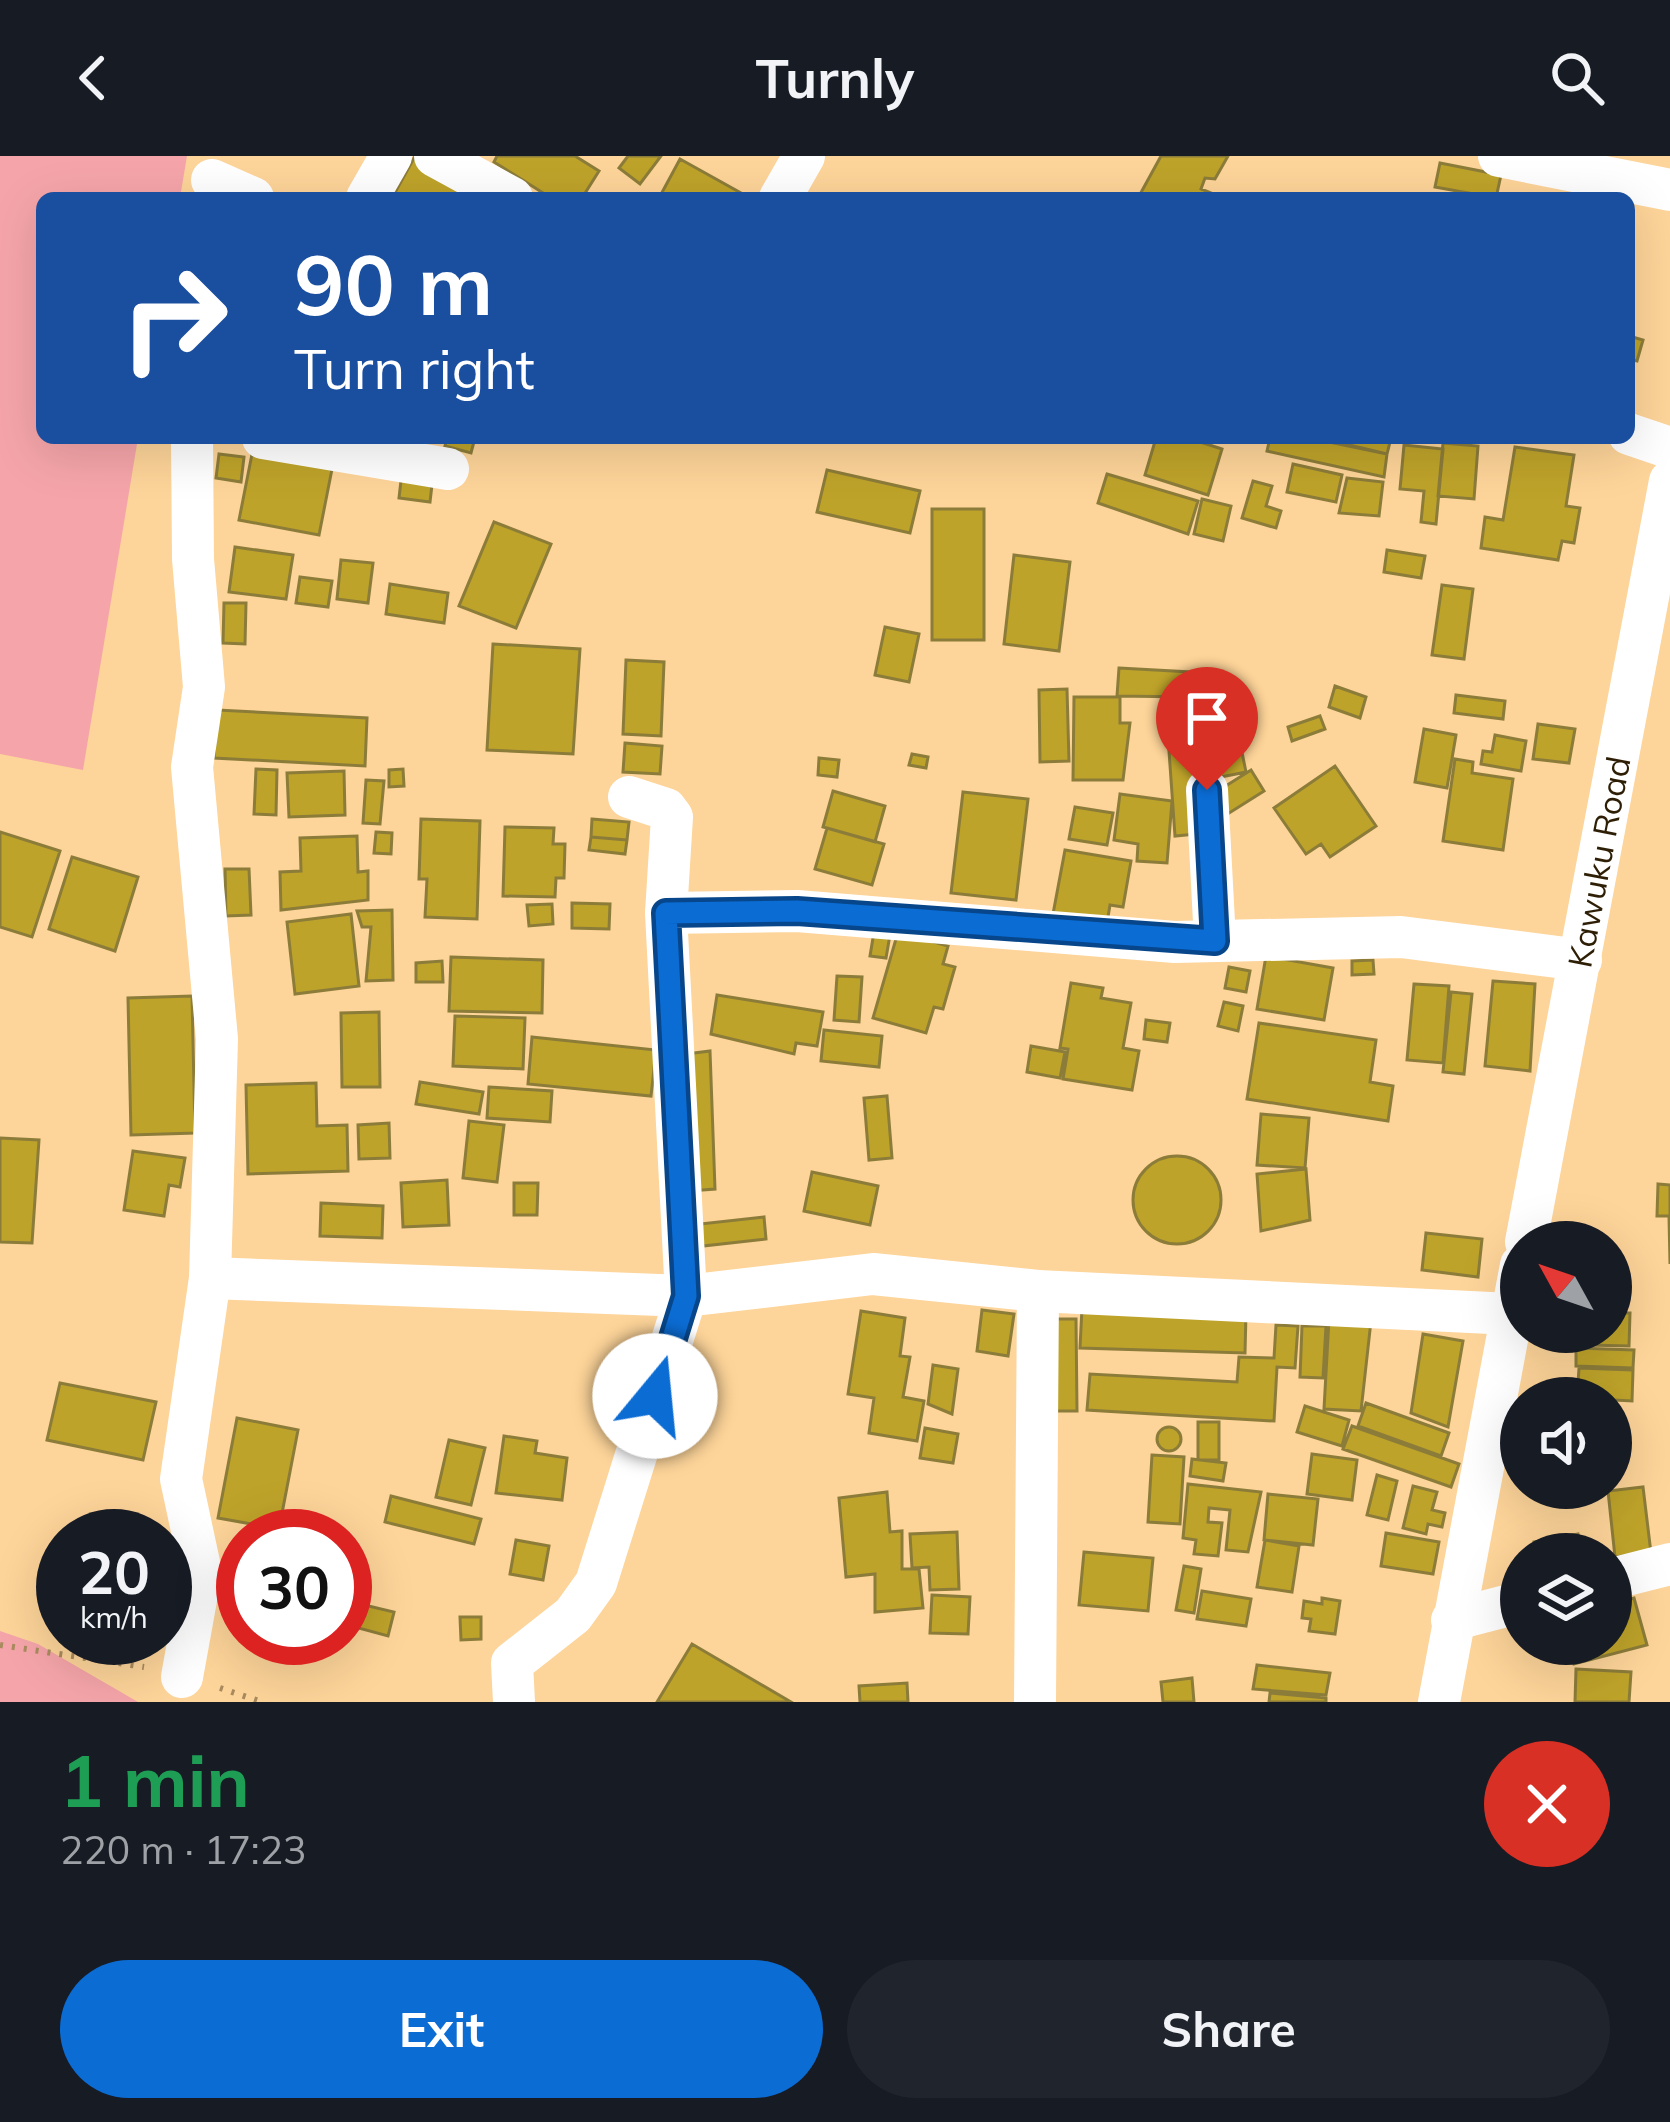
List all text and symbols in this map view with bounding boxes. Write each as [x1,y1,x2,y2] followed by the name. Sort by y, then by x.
[756,44,914,112] text: Turnly
[60,45,126,111] icon: back
[1544,45,1610,111] icon: search
[294,231,493,336] text: 90 m
[96,240,252,396] icon: right
[294,335,535,403] text: Turn right
[1156,667,1258,790] pin
[1174,685,1240,751] icon: arrive
[1558,753,1638,971] street label: Kawuku Road
[1500,1221,1632,1353] north arrow
[1500,1221,1632,1665] map controls
[592,1333,718,1459] position arrow
[1500,1377,1632,1509] button: sound
[216,1509,372,1665] speed limit sign: 30
[1500,1533,1632,1665] button: layers
[78,1534,150,1609] text: 20
[80,1598,148,1636] text: km/h
[60,1735,250,1825] text: 1 min
[1484,1741,1610,1867] button: close
[60,1825,306,1874] text: 220 m · 17:23
[60,1960,823,2098] button: Exit
[847,1960,1610,2098] button: Share

